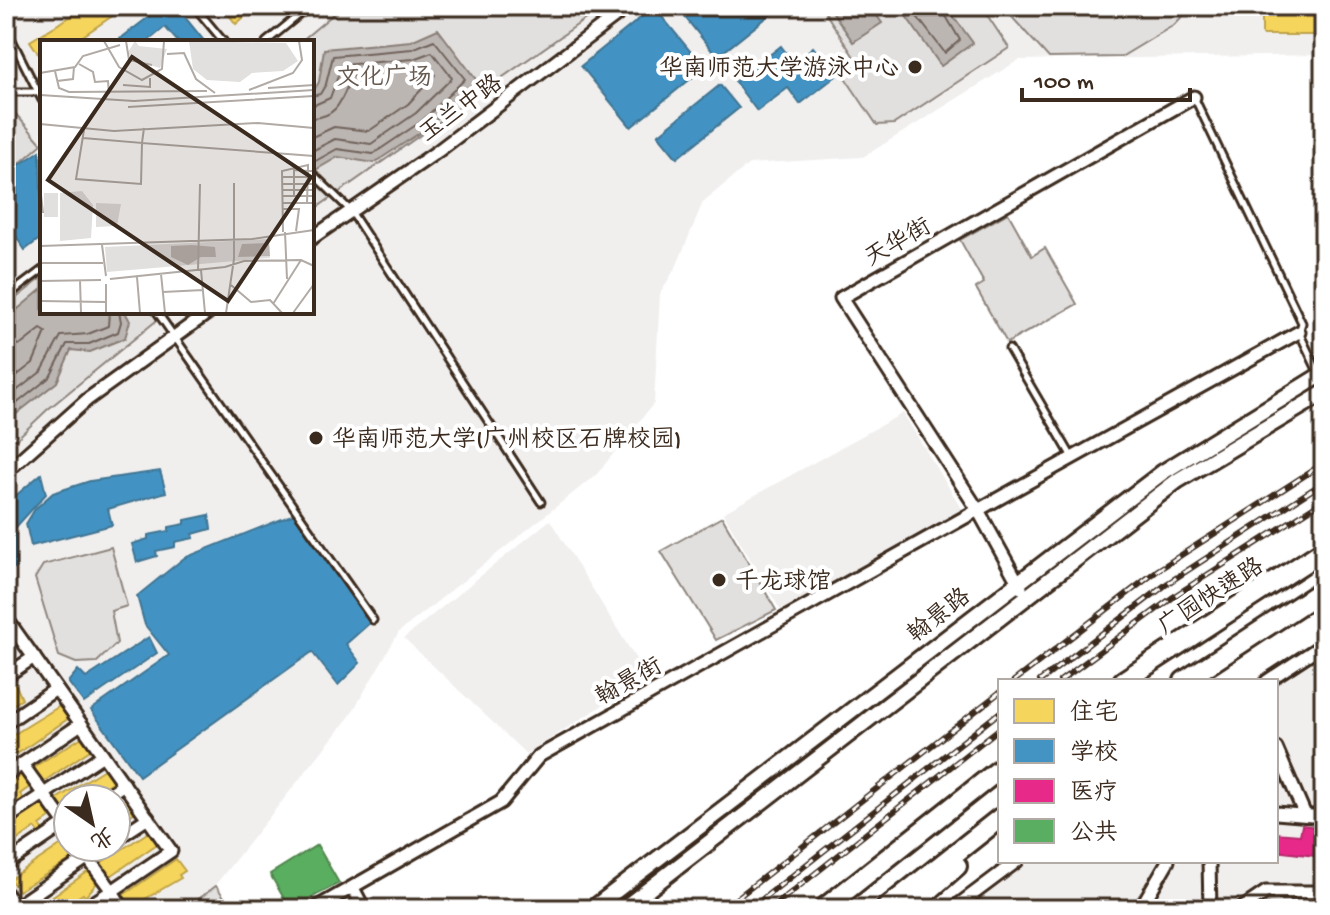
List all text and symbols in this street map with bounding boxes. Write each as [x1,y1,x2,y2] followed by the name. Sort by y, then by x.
[40,40,314,314] inset map
[1022,52,1190,102] scale bar
[659,55,899,85] place label: 华南师范大学游泳中心
[906,58,924,76] marker: 华南师范大学游泳中心
[336,64,432,94] park label: 文化广场
[414,68,509,150] street label: 玉兰中路
[1033,69,1094,98] text: 100 m
[860,213,937,275] street label: 天华街
[332,426,682,456] place label: 华南师范大学(广州校区石牌校园)
[307,429,325,447] marker: 华南师范大学(广州校区石牌校园)
[1153,551,1270,643] street label: 广园快速路
[735,568,831,598] place label: 千龙球馆
[710,571,728,589] marker: 千龙球馆
[902,582,977,650] street label: 翰景路
[591,652,668,713] street label: 翰景街
[998,679,1278,863] legend
[1070,699,1118,729] text: 住宅
[1070,739,1118,769] text: 学校
[1070,779,1118,809] text: 医疗
[52,783,132,863] north arrow
[85,819,117,853] text: 北
[1070,819,1118,849] text: 公共

